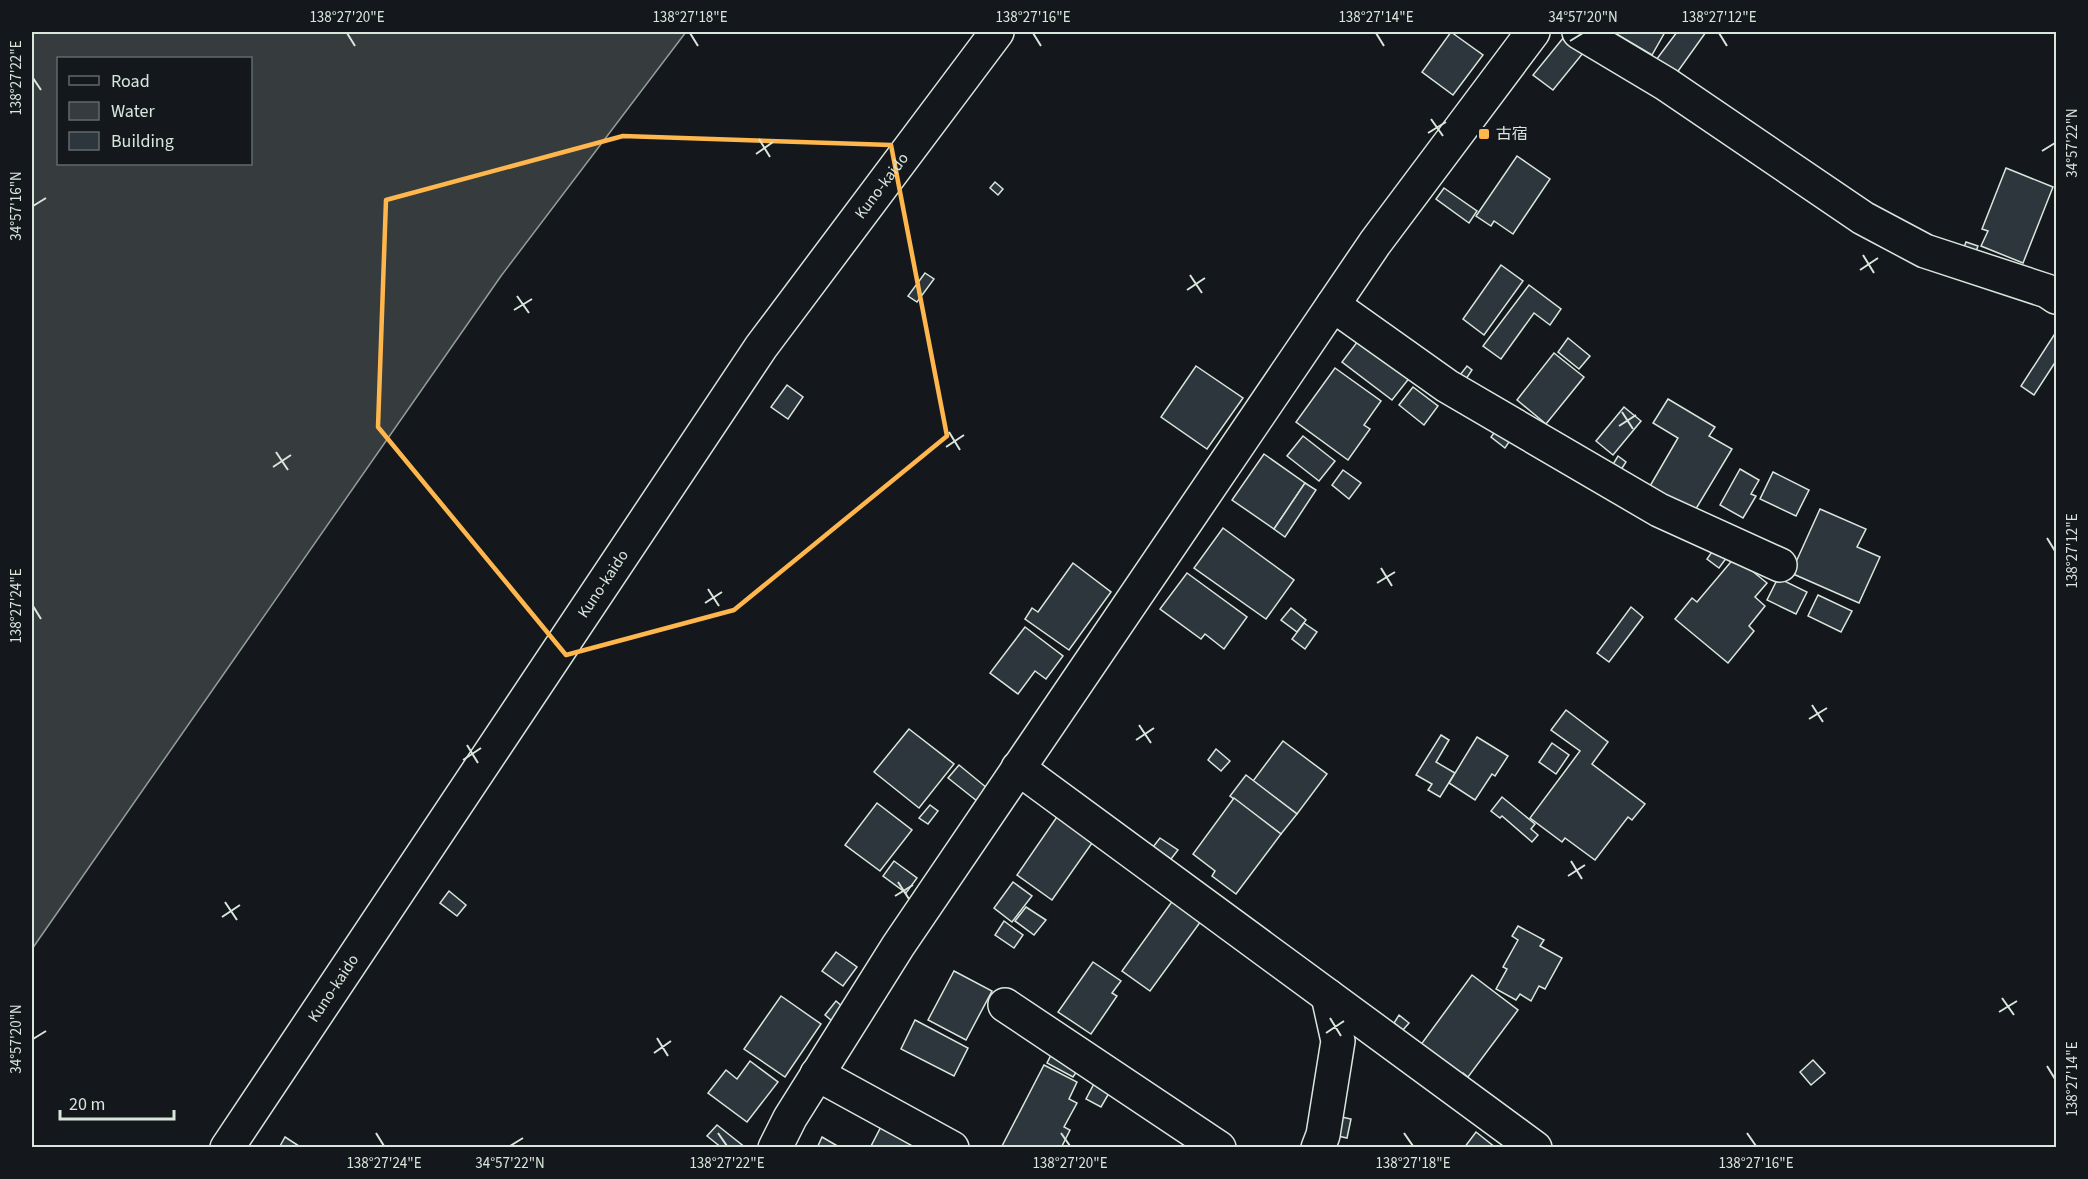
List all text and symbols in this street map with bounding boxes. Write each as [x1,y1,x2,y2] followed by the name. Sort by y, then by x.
[309,7,385,28] text: 138°27'20"E
[652,7,728,28] text: 138°27'18"E
[995,7,1071,28] text: 138°27'16"E
[1338,7,1414,28] text: 138°27'14"E
[1548,7,1618,28] text: 34°57'20"N
[1681,7,1757,28] text: 138°27'12"E
[6,40,27,116] text: 138°27'22"E
[57,57,252,165] legend
[111,69,150,94] text: Road
[111,99,155,124] text: Water
[2062,108,2083,178] text: 34°57'22"N
[1496,123,1528,145] place label: 古宿
[1477,127,1491,141] marker: 古宿
[111,129,174,154] text: Building
[850,148,914,224] street label: Kuno-kaido
[6,171,27,241] text: 34°57'16"N
[2062,513,2083,589] text: 138°27'12"E
[572,545,634,622] street label: Kuno-kaido
[6,568,27,644] text: 138°27'24"E
[303,950,364,1027] street label: Kuno-kaido
[6,1004,27,1074] text: 34°57'20"N
[2062,1041,2083,1117] text: 138°27'14"E
[60,1083,174,1121] scale bar
[69,1092,105,1117] text: 20 m
[346,1153,422,1174] text: 138°27'24"E
[475,1153,545,1174] text: 34°57'22"N
[689,1153,765,1174] text: 138°27'22"E
[1032,1153,1108,1174] text: 138°27'20"E
[1375,1153,1451,1174] text: 138°27'18"E
[1718,1153,1794,1174] text: 138°27'16"E

